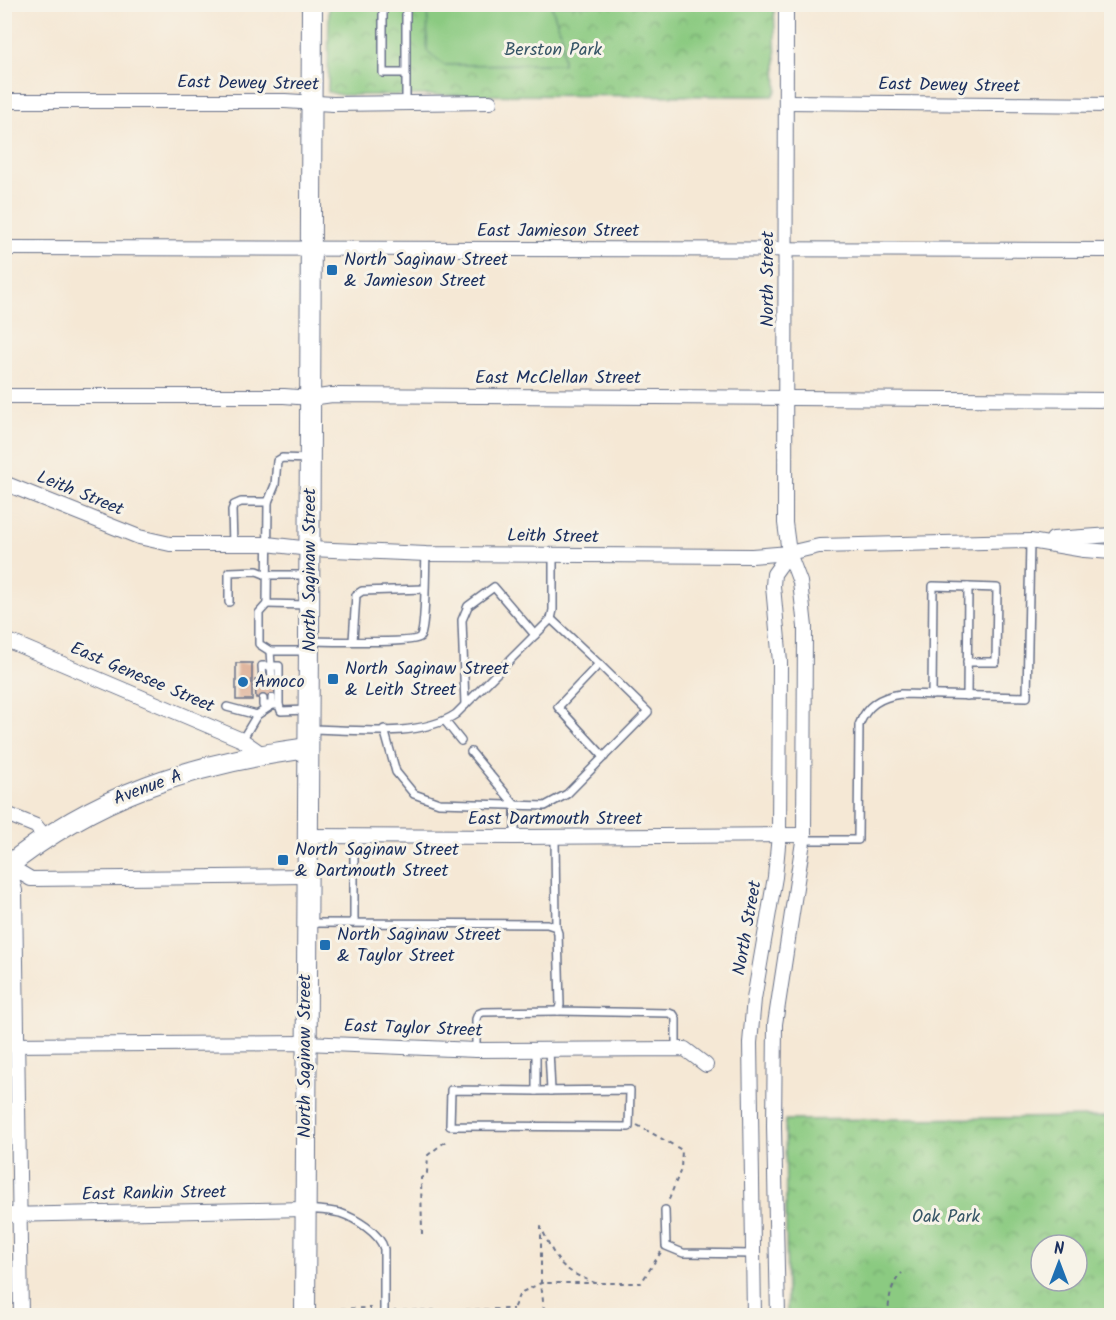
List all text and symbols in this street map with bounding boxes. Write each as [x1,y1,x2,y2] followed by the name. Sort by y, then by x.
[504,36,602,65] park label: Berston Park
[177,68,320,100] street label: East Dewey Street
[878,70,1021,102] street label: East Dewey Street
[477,217,640,246] street label: East Jamieson Street
[754,230,783,327] street label: North Street
[344,246,509,296] place label: North Saginaw Street & Jamieson Street
[325,263,339,277] marker: North Saginaw Street & Jamieson Street
[475,364,642,393] street label: East McClellan Street
[32,463,129,525] street label: Leith Street
[296,487,325,652] street label: North Saginaw Street
[507,522,600,552] street label: Leith Street
[65,634,220,722] street label: East Genesee Street
[345,655,510,705] place label: North Saginaw Street & Leith Street
[255,668,305,697] place label: Amoco
[326,672,340,686] marker: North Saginaw Street & Leith Street
[236,675,250,689] marker: Amoco
[110,762,186,814] street label: Avenue A
[468,805,643,834] street label: East Dartmouth Street
[295,836,460,886] place label: North Saginaw Street & Dartmouth Street
[276,853,290,867] marker: North Saginaw Street & Dartmouth Street
[725,877,771,978] street label: North Street
[337,921,502,971] place label: North Saginaw Street & Taylor Street
[318,938,332,952] marker: North Saginaw Street & Taylor Street
[291,973,320,1138] street label: North Saginaw Street
[343,1012,484,1046] street label: East Taylor Street
[81,1178,228,1210] street label: East Rankin Street
[912,1203,980,1232] park label: Oak Park
[1029,1233,1089,1293] north arrow
[1054,1237,1064,1262] text: N

